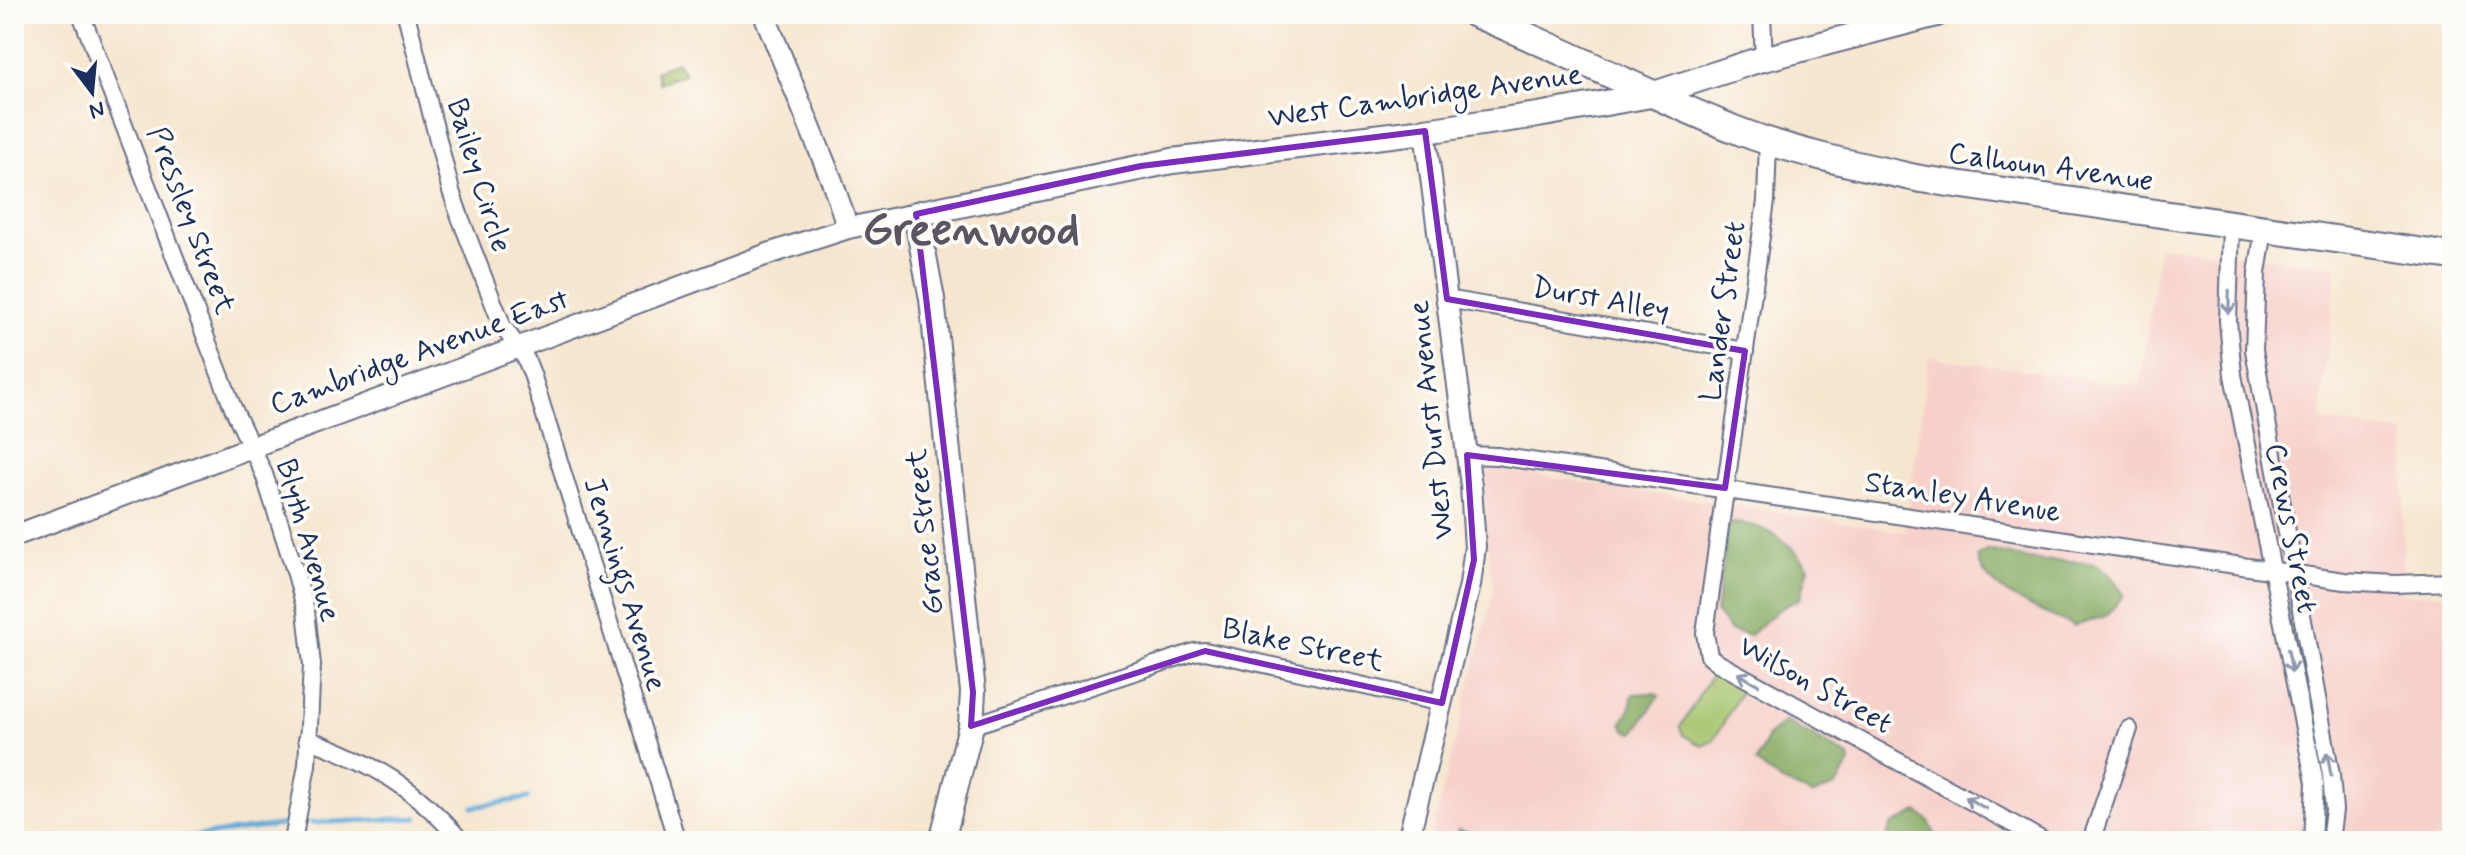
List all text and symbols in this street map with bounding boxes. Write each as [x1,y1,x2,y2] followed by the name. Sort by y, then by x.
[52,52,132,132] north arrow
[1266,55,1585,140] street label: West Cambridge Avenue
[86,94,108,125] text: N
[437,94,520,257] street label: Bailey Circle
[137,121,244,320] street label: Pressley Street
[1946,134,2156,201] street label: Calhoun Avenue
[862,201,1080,261] district label: Greenwood
[1692,219,1755,404] street label: Lander Street
[1529,268,1673,331] street label: Durst Alley
[265,280,575,427] street label: Cambridge Avenue East
[2221,288,2236,315] one-way arrow
[1400,298,1463,541] street label: West Durst Avenue
[2255,440,2326,617] street label: Crews Street
[897,446,954,617] street label: Grace Street
[266,455,349,626] street label: Blyth Avenue
[1862,463,2064,532] street label: Stanley Avenue
[571,473,676,697] street label: Jennings Avenue
[1218,609,1387,682] street label: Blake Street
[1732,627,1899,744] street label: Wilson Street
[2284,648,2299,674] one-way arrow
[1736,671,1760,686] one-way arrow
[2321,751,2336,777] one-way arrow
[1965,795,1988,811] one-way arrow

